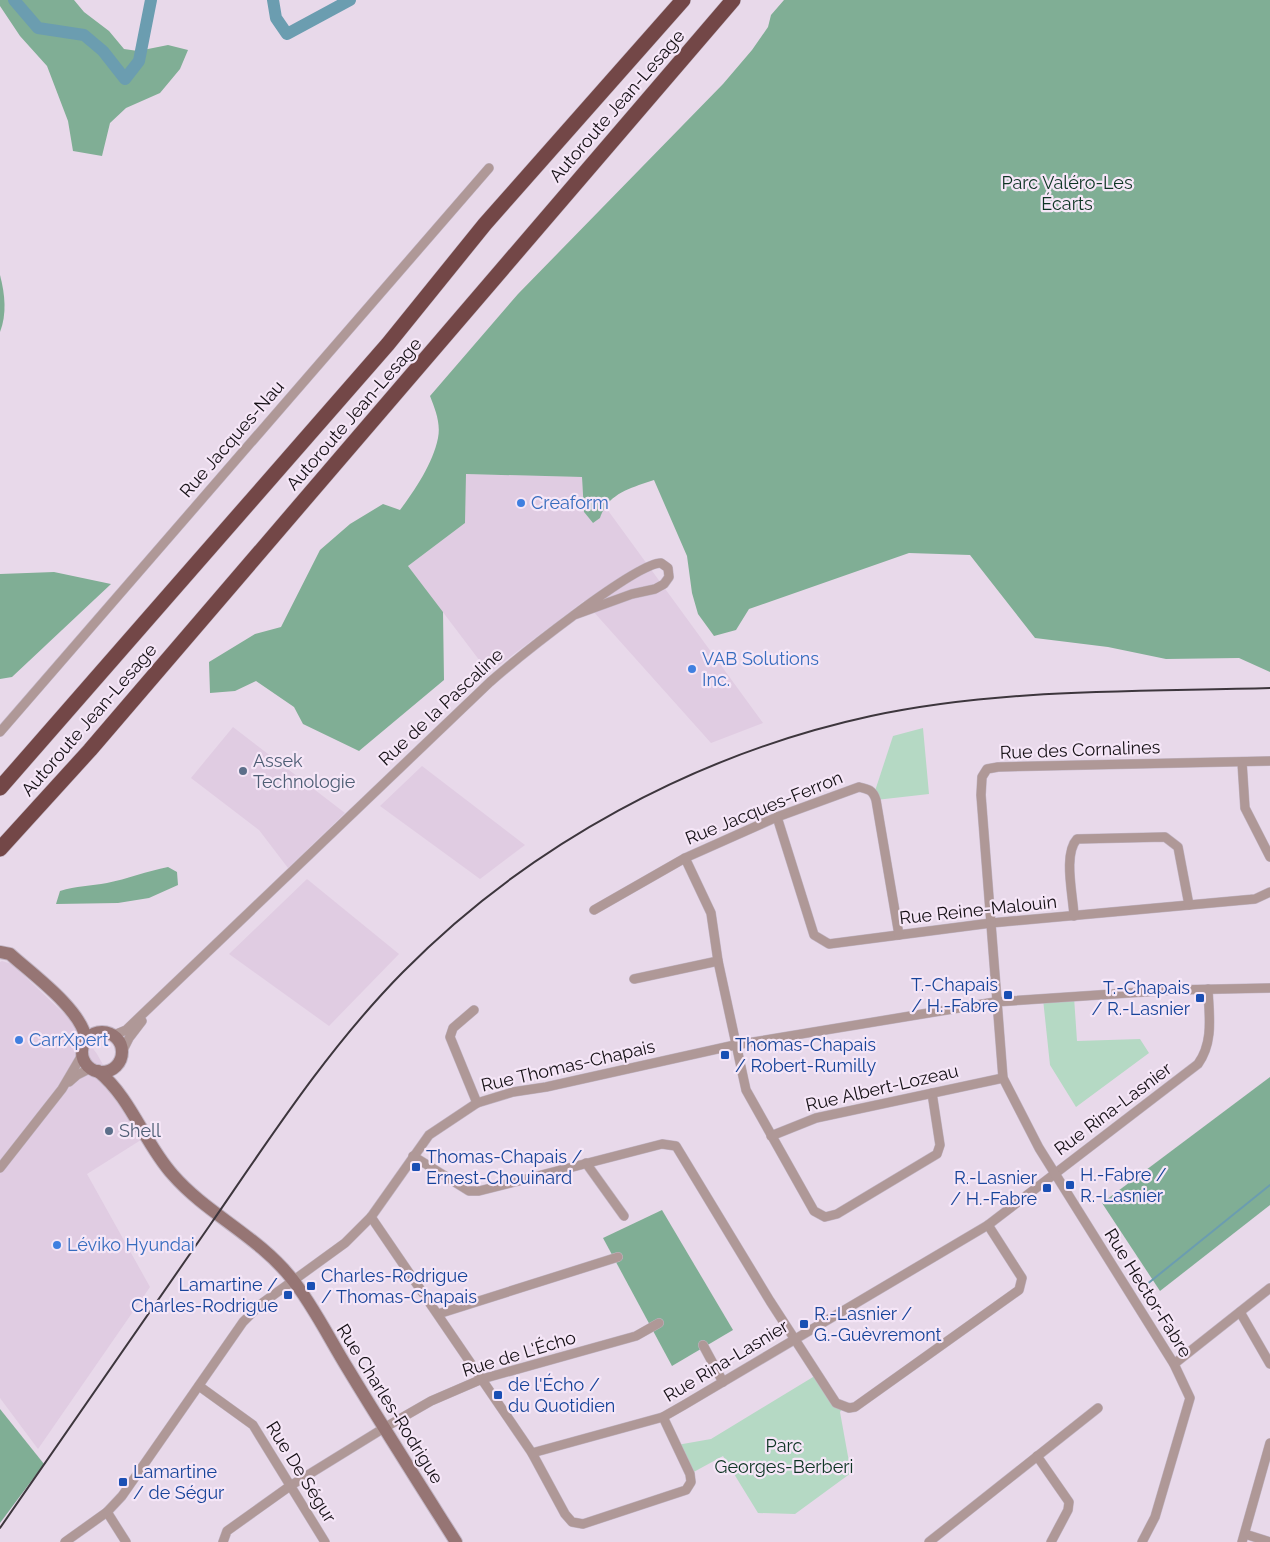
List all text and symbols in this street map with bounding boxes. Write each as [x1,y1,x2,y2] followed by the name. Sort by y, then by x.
[545,25,689,186] street label: Autoroute Jean-Lesage
[1001,172,1133,214] park label: Parc Valéro-Les Écarts
[282,333,426,494] street label: Autoroute Jean-Lesage
[175,376,288,501] street label: Rue Jacques-Nau
[531,492,609,513] place label: Creaform
[515,497,527,509] marker: Creaform
[17,639,161,800] street label: Autoroute Jean-Lesage
[374,643,507,770] street label: Rue de la Pascaline
[702,648,819,690] place label: VAB Solutions Inc.
[686,663,698,675] marker: VAB Solutions Inc.
[999,736,1161,763] street label: Rue des Cornalines
[253,750,356,792] place label: Assek Technologie
[237,765,249,777] marker: Assek Technologie
[682,766,846,849] street label: Rue Jacques-Ferron
[898,891,1058,928] street label: Rue Reine-Malouin
[911,974,998,1016] place label: T.-Chapais / H.-Fabre
[1091,977,1191,1019] place label: T.-Chapais / R.-Lasnier
[1002,989,1014,1001] marker: T.-Chapais / H.-Fabre
[1194,992,1206,1004] marker: T.-Chapais / R.-Lasnier
[29,1029,109,1050] place label: CarrXpert
[13,1034,25,1046] marker: CarrXpert
[735,1034,876,1076] place label: Thomas-Chapais / Robert-Rumilly
[479,1035,657,1096] street label: Rue Thomas-Chapais
[719,1049,731,1061] marker: Thomas-Chapais / Robert-Rumilly
[1050,1057,1176,1159] street label: Rue Rina-Lasnier
[803,1060,960,1115] street label: Rue Albert-Lozeau
[119,1120,161,1141] place label: Shell
[103,1125,115,1137] marker: Shell
[426,1146,583,1188] place label: Thomas-Chapais / Ernest-Chouinard
[410,1161,422,1173] marker: Thomas-Chapais / Ernest-Chouinard
[1080,1164,1167,1206] place label: H.-Fabre / R.-Lasnier
[950,1167,1038,1209] place label: R.-Lasnier / H.-Fabre
[1064,1179,1076,1191] marker: H.-Fabre / R.-Lasnier
[1041,1182,1053,1194] marker: R.-Lasnier / H.-Fabre
[1100,1224,1197,1361] street label: Rue Hector-Fabre
[67,1234,195,1255] place label: Léviko Hyundai
[51,1239,63,1251] marker: Léviko Hyundai
[321,1265,477,1307] place label: Charles-Rodrigue / Thomas-Chapais
[131,1274,278,1316] place label: Lamartine / Charles-Rodrigue
[305,1280,317,1292] marker: Charles-Rodrigue / Thomas-Chapais
[282,1289,294,1301] marker: Lamartine / Charles-Rodrigue
[814,1303,942,1345] place label: R.-Lasnier / G.-Guèvremont
[660,1315,792,1406] street label: Rue Rina-Lasnier
[798,1318,810,1330] marker: R.-Lasnier / G.-Guèvremont
[333,1320,448,1488] street label: Rue Charles-Rodrigue
[459,1325,579,1381] street label: Rue de L'Écho
[508,1373,615,1416] place label: de l'Écho / du Quotidien
[492,1389,504,1401] marker: de l'Écho / du Quotidien
[262,1417,341,1527] street label: Rue De Ségur
[715,1435,854,1477] park label: Parc Georges-Berberi
[133,1461,225,1503] place label: Lamartine / de Ségur
[117,1476,129,1488] marker: Lamartine / de Ségur

